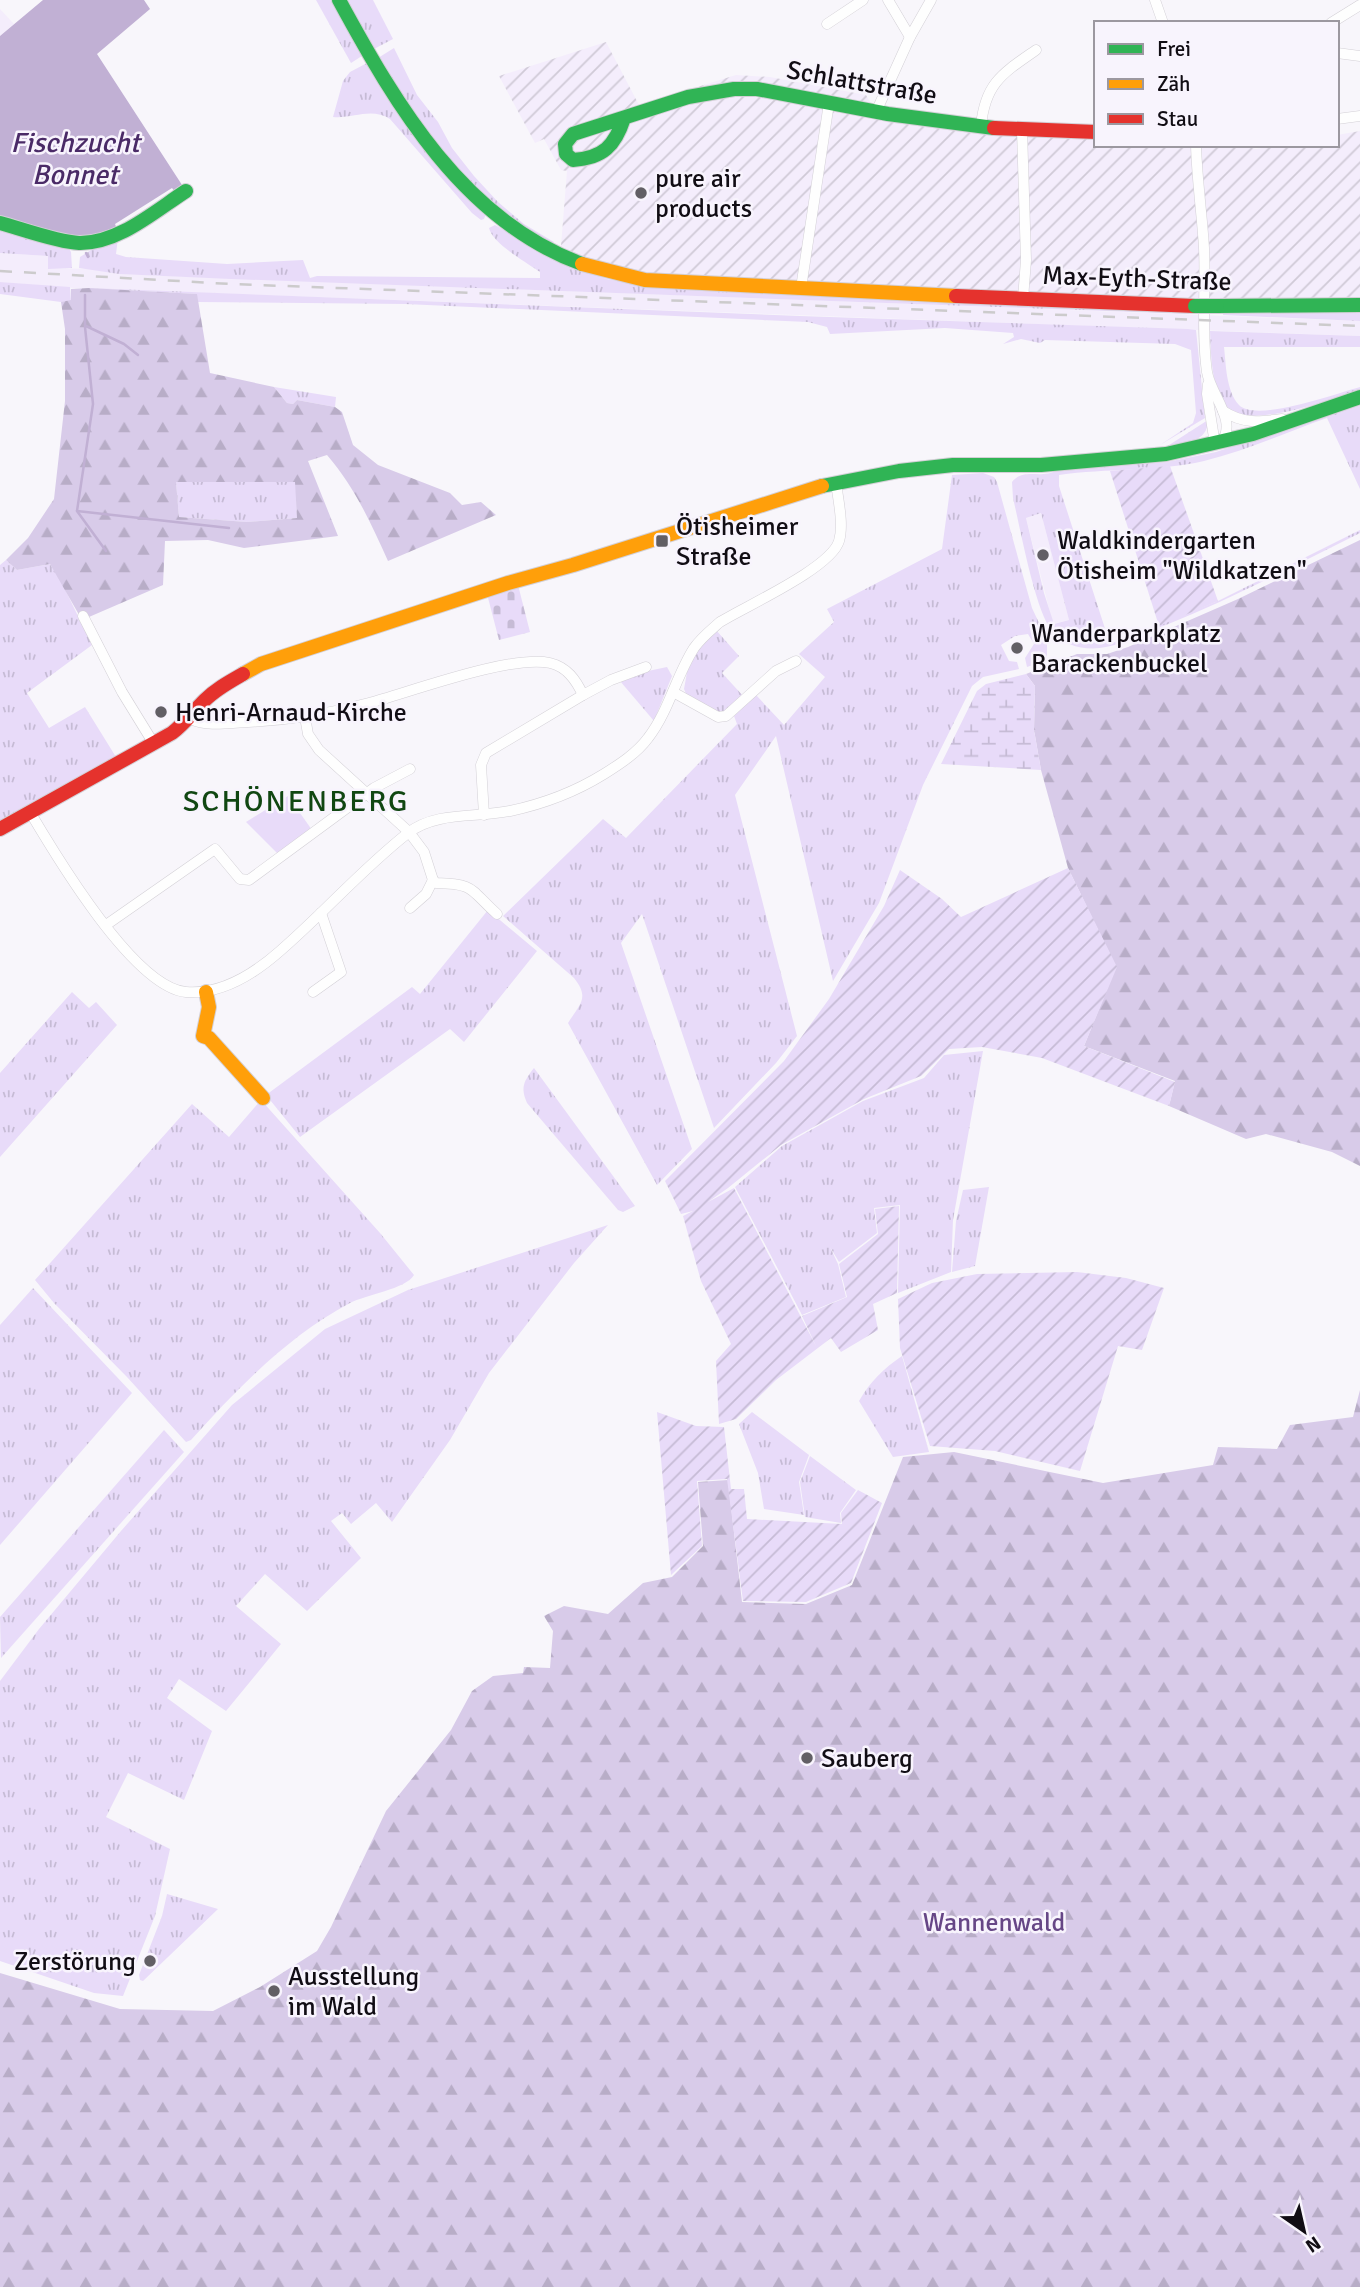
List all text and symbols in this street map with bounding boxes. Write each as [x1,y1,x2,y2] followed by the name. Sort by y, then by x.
[1094,21,1339,147] legend
[1157,36,1191,62] text: Frei
[784,54,939,112] street label: Schlattstraße
[1157,71,1191,97] text: Zäh
[1157,106,1198,132] text: Stau
[11,126,143,192] water label: Fischzucht Bonnet
[655,163,752,225] place label: pure air products
[633,185,649,201] marker: pure air products
[1042,260,1232,298] street label: Max-Eyth-Straße
[676,511,799,573] place label: Ötisheimer Straße
[1057,525,1307,587] place label: Waldkindergarten Ötisheim "Wildkatzen"
[654,533,670,549] marker: Ötisheimer Straße
[1035,547,1051,563] marker: Waldkindergarten Ötisheim "Wildkatzen"
[1031,618,1221,680] place label: Wanderparkplatz Barackenbuckel
[1009,640,1025,656] marker: Wanderparkplatz Barackenbuckel
[175,697,407,729] place label: Henri-Arnaud-Kirche
[153,704,169,720] marker: Henri-Arnaud-Kirche
[183,783,409,820] district label: SCHÖNENBERG
[821,1743,913,1775] place label: Sauberg
[799,1750,815,1766] marker: Sauberg
[923,1907,1065,1939] park label: Wannenwald
[14,1946,136,1978] place label: Zerstörung
[142,1953,158,1969] marker: Zerstörung
[288,1961,419,2023] place label: Ausstellung im Wald
[266,1983,282,1999] marker: Ausstellung im Wald
[1269,2196,1339,2266] north arrow
[1301,2231,1325,2258] text: N

